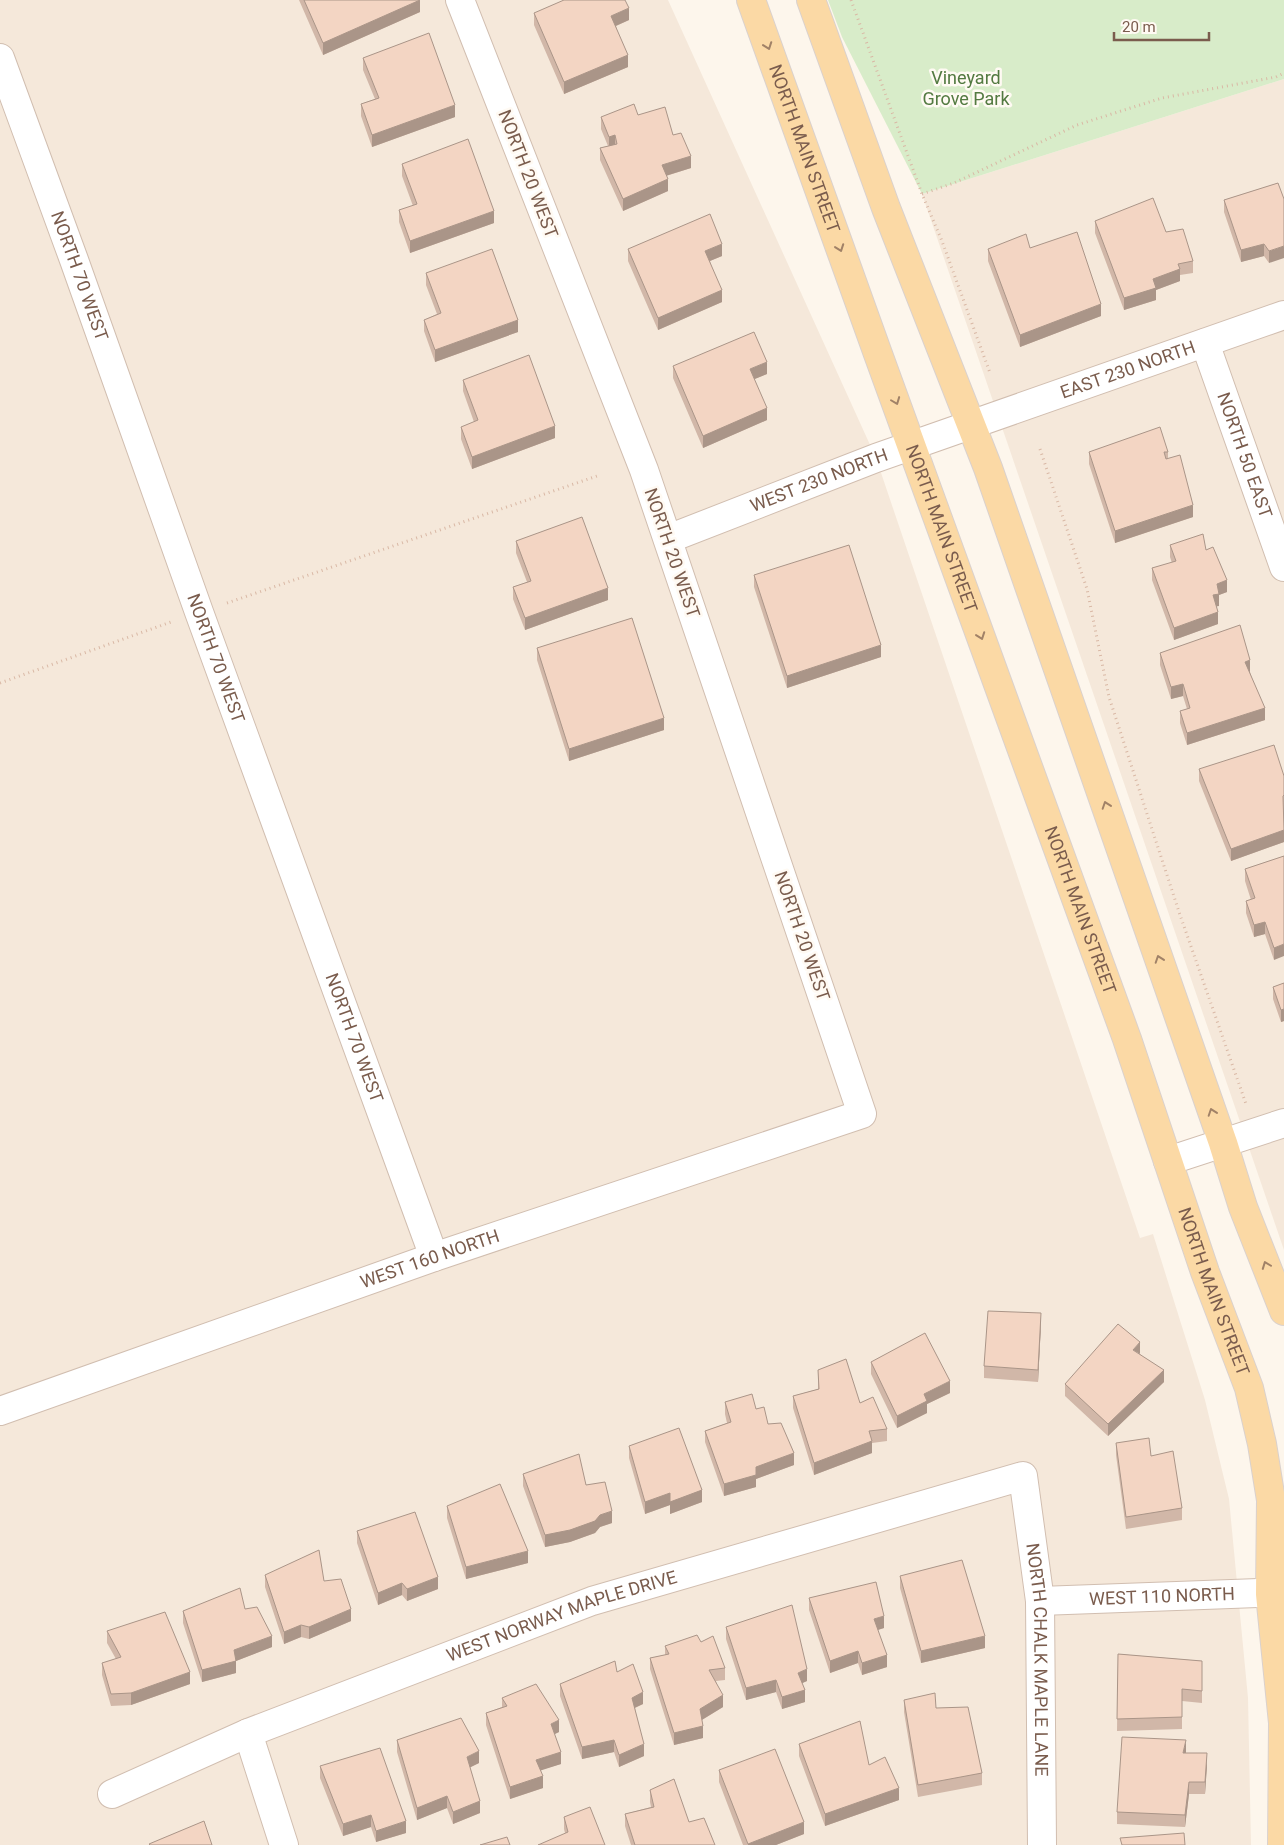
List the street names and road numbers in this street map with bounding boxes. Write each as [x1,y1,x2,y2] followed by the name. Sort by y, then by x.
[765,61,845,236] street label: NORTH MAIN STREET
[494,107,563,241] street label: NORTH 20 WEST
[47,208,113,344] street label: NORTH 70 WEST
[1057,336,1198,403] street label: EAST 230 NORTH
[1213,389,1277,521] street label: NORTH 50 EAST
[902,442,982,616] street label: NORTH MAIN STREET
[747,444,890,516] street label: WEST 230 NORTH
[640,485,705,621] street label: NORTH 20 WEST
[183,591,250,726] street label: NORTH 70 WEST
[1041,823,1121,997] street label: NORTH MAIN STREET
[770,868,835,1004] street label: NORTH 20 WEST
[322,970,388,1106] street label: NORTH 70 WEST
[1174,1205,1254,1379] street label: NORTH MAIN STREET
[357,1225,502,1292] street label: WEST 160 NORTH
[1022,1542,1052,1777] street label: NORTH CHALK MAPLE LANE
[443,1566,679,1666] street label: WEST NORWAY MAPLE DRIVE
[1089,1583,1235,1609] street label: WEST 110 NORTH

